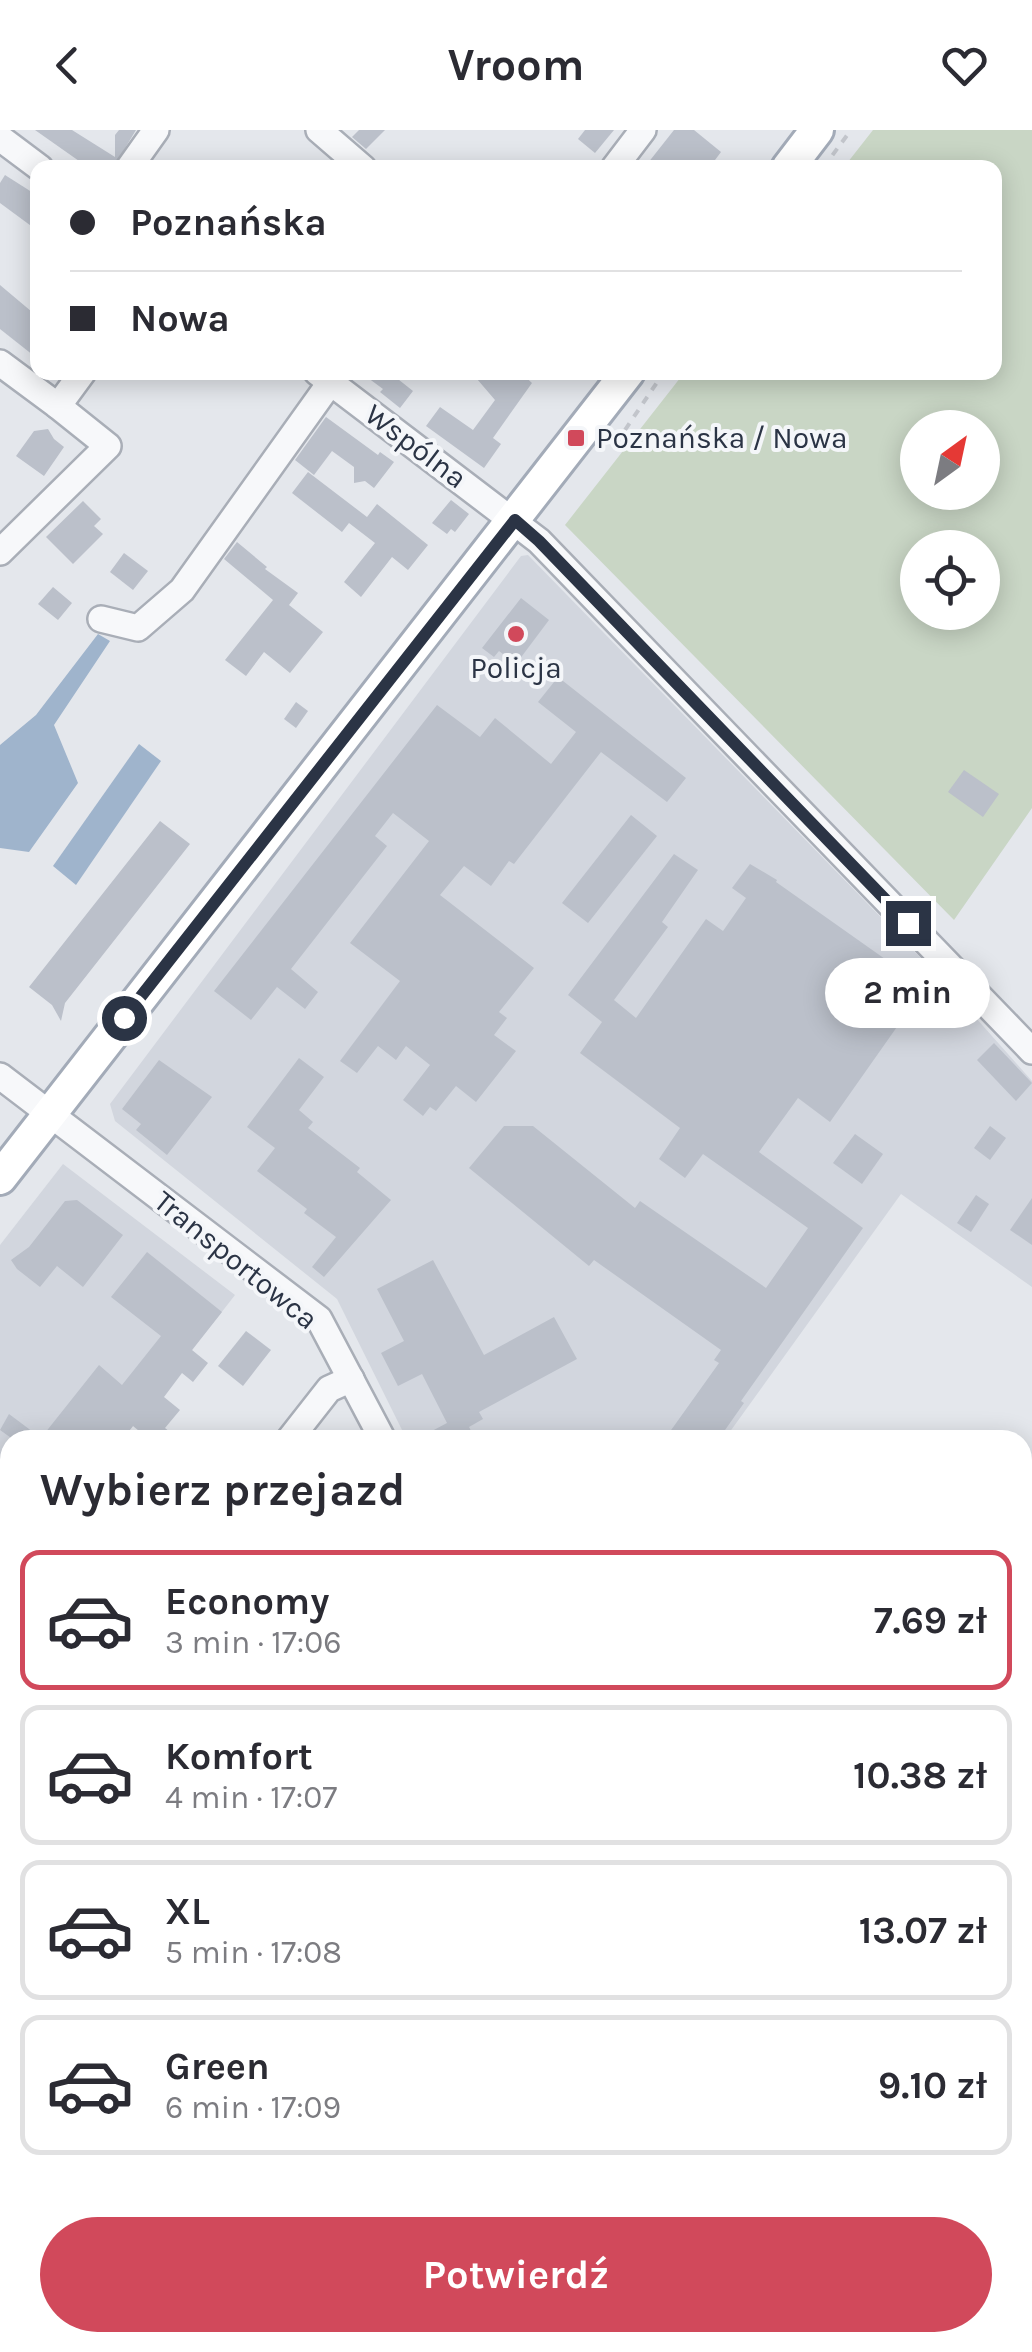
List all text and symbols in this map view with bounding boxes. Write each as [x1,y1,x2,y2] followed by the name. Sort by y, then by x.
[40,38,95,93] icon: back
[937,38,992,93] icon: heart
[448,39,584,91] text: Vroom
[130,200,327,245] text: Poznańska
[130,296,230,341] text: Nowa
[358,396,474,496] street label: Wspólna
[900,410,1000,510] north arrow
[900,410,1000,630] map controls
[596,420,848,456] place label: Poznańska / Nowa
[565,427,587,449] marker: Poznańska / Nowa
[900,530,1000,630] button: locate
[505,623,527,645] marker: Policja
[470,650,562,686] place label: Policja
[886,901,931,946] route end
[826,958,990,1028] callout: 2 min
[863,974,952,1011] text: 2 min
[102,996,147,1041] route start
[147,1183,325,1337] street label: Transportowca
[40,1464,405,1516] text: Wybierz przejazd
[45,1575,135,1665] icon: car
[165,1579,329,1624] text: Economy
[874,1598,987,1643] text: 7.69 zł
[165,1624,341,1661] text: 3 min · 17:06
[45,1730,135,1820] icon: car
[165,1734,313,1779] text: Komfort
[853,1753,987,1798] text: 10.38 zł
[165,1779,337,1816] text: 4 min · 17:07
[45,1885,135,1975] icon: car
[165,1889,210,1934] text: XL
[859,1908,987,1953] text: 13.07 zł
[165,1934,342,1971] text: 5 min · 17:08
[45,2040,135,2130] icon: car
[165,2044,270,2089] text: Green
[878,2063,987,2108] text: 9.10 zł
[165,2089,341,2126] text: 6 min · 17:09
[40,2217,992,2332] button: Potwierdź

